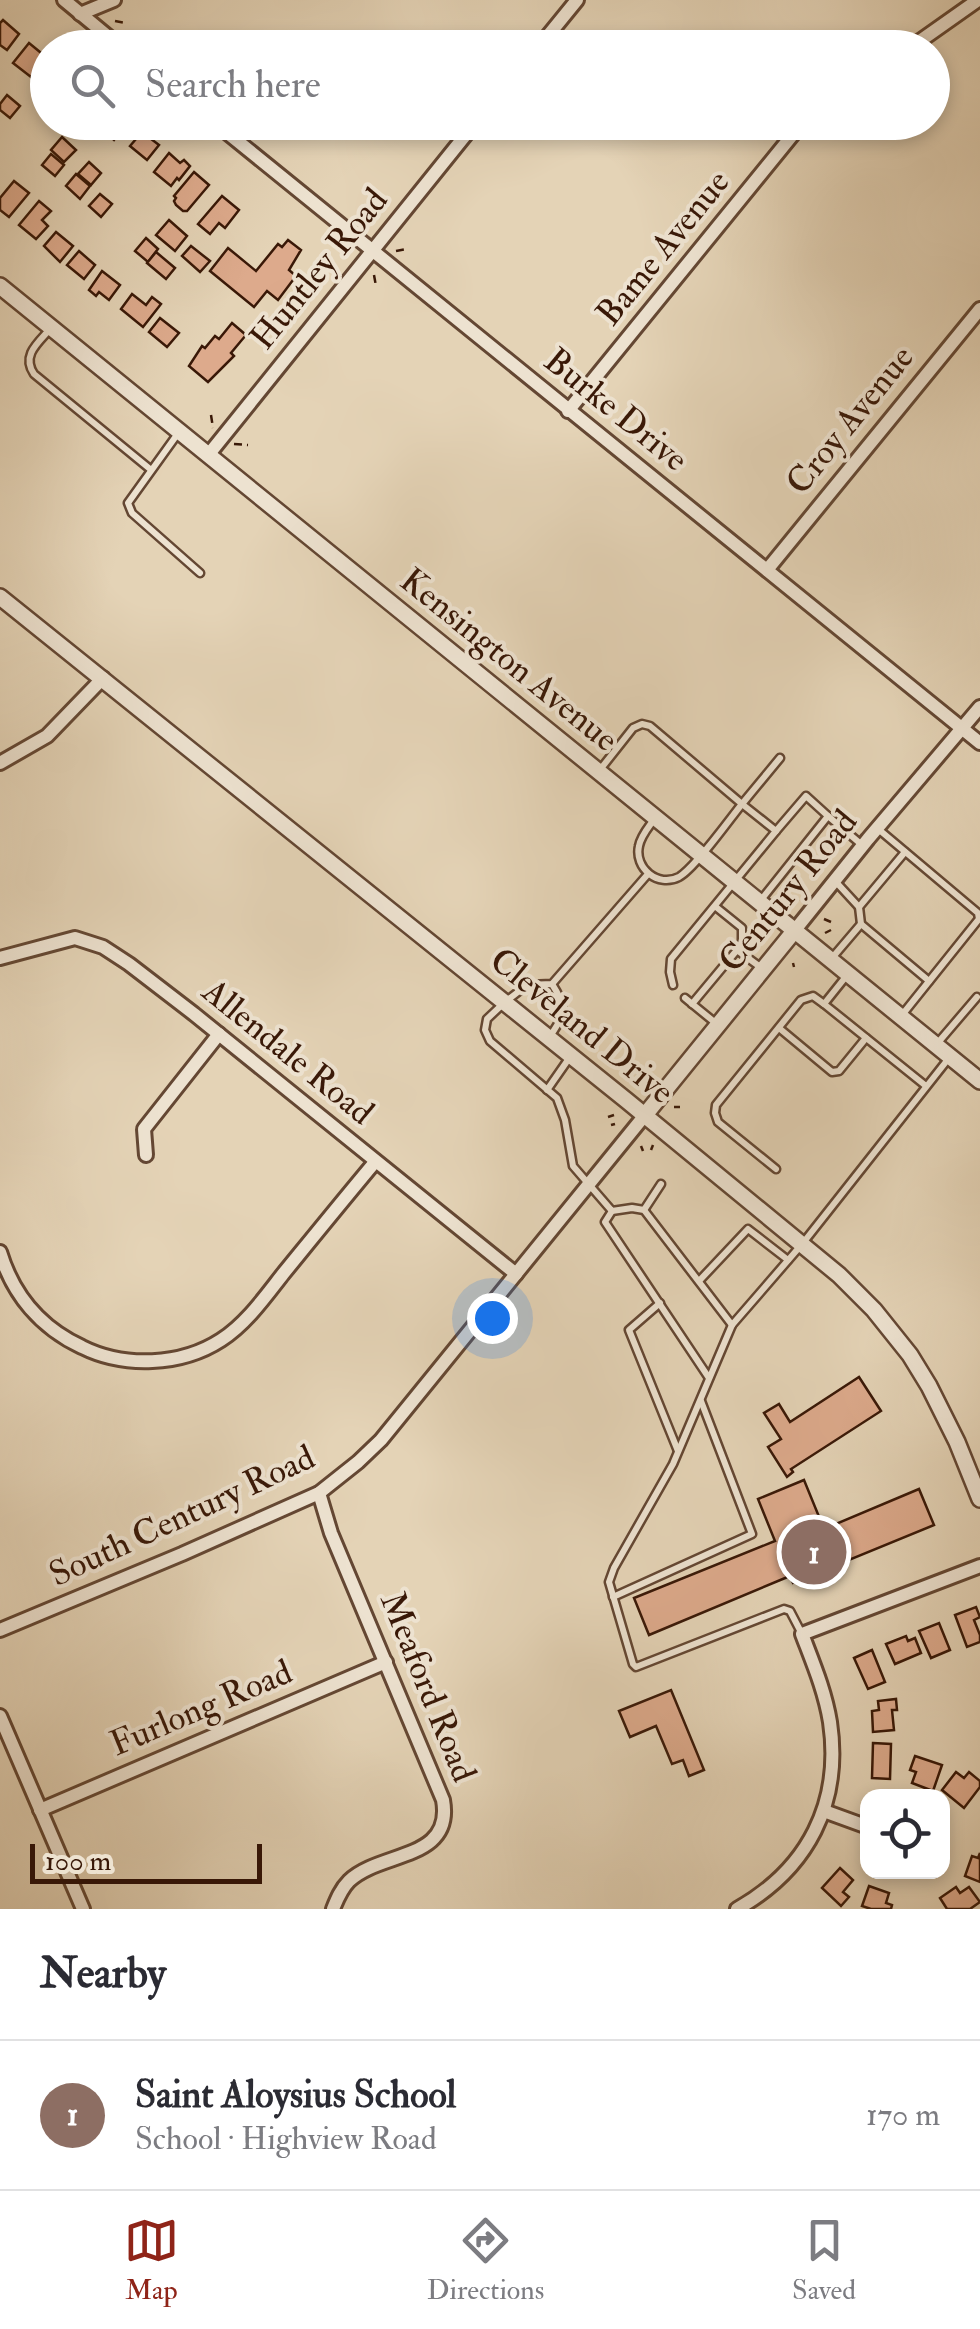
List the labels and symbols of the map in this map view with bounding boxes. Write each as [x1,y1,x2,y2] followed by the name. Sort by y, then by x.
[587,161,739,335] street label: Bame Avenue
[241,179,397,359] street label: Huntley Road
[777,337,923,503] street label: Croy Avenue
[535,339,697,481] street label: Burke Drive
[391,559,627,761] street label: Kensington Avenue
[709,801,867,981] street label: Century Road
[481,938,683,1114] street label: Cleveland Drive
[192,969,383,1135] street label: Allendale Road
[467,1293,518,1344] your location
[42,1435,322,1597] street label: South Century Road
[782,1514,846,1590] pin: 1
[370,1586,486,1788] street label: Meaford Road
[103,1650,299,1766] street label: Furlong Road
[30,1839,262,1884] scale bar

